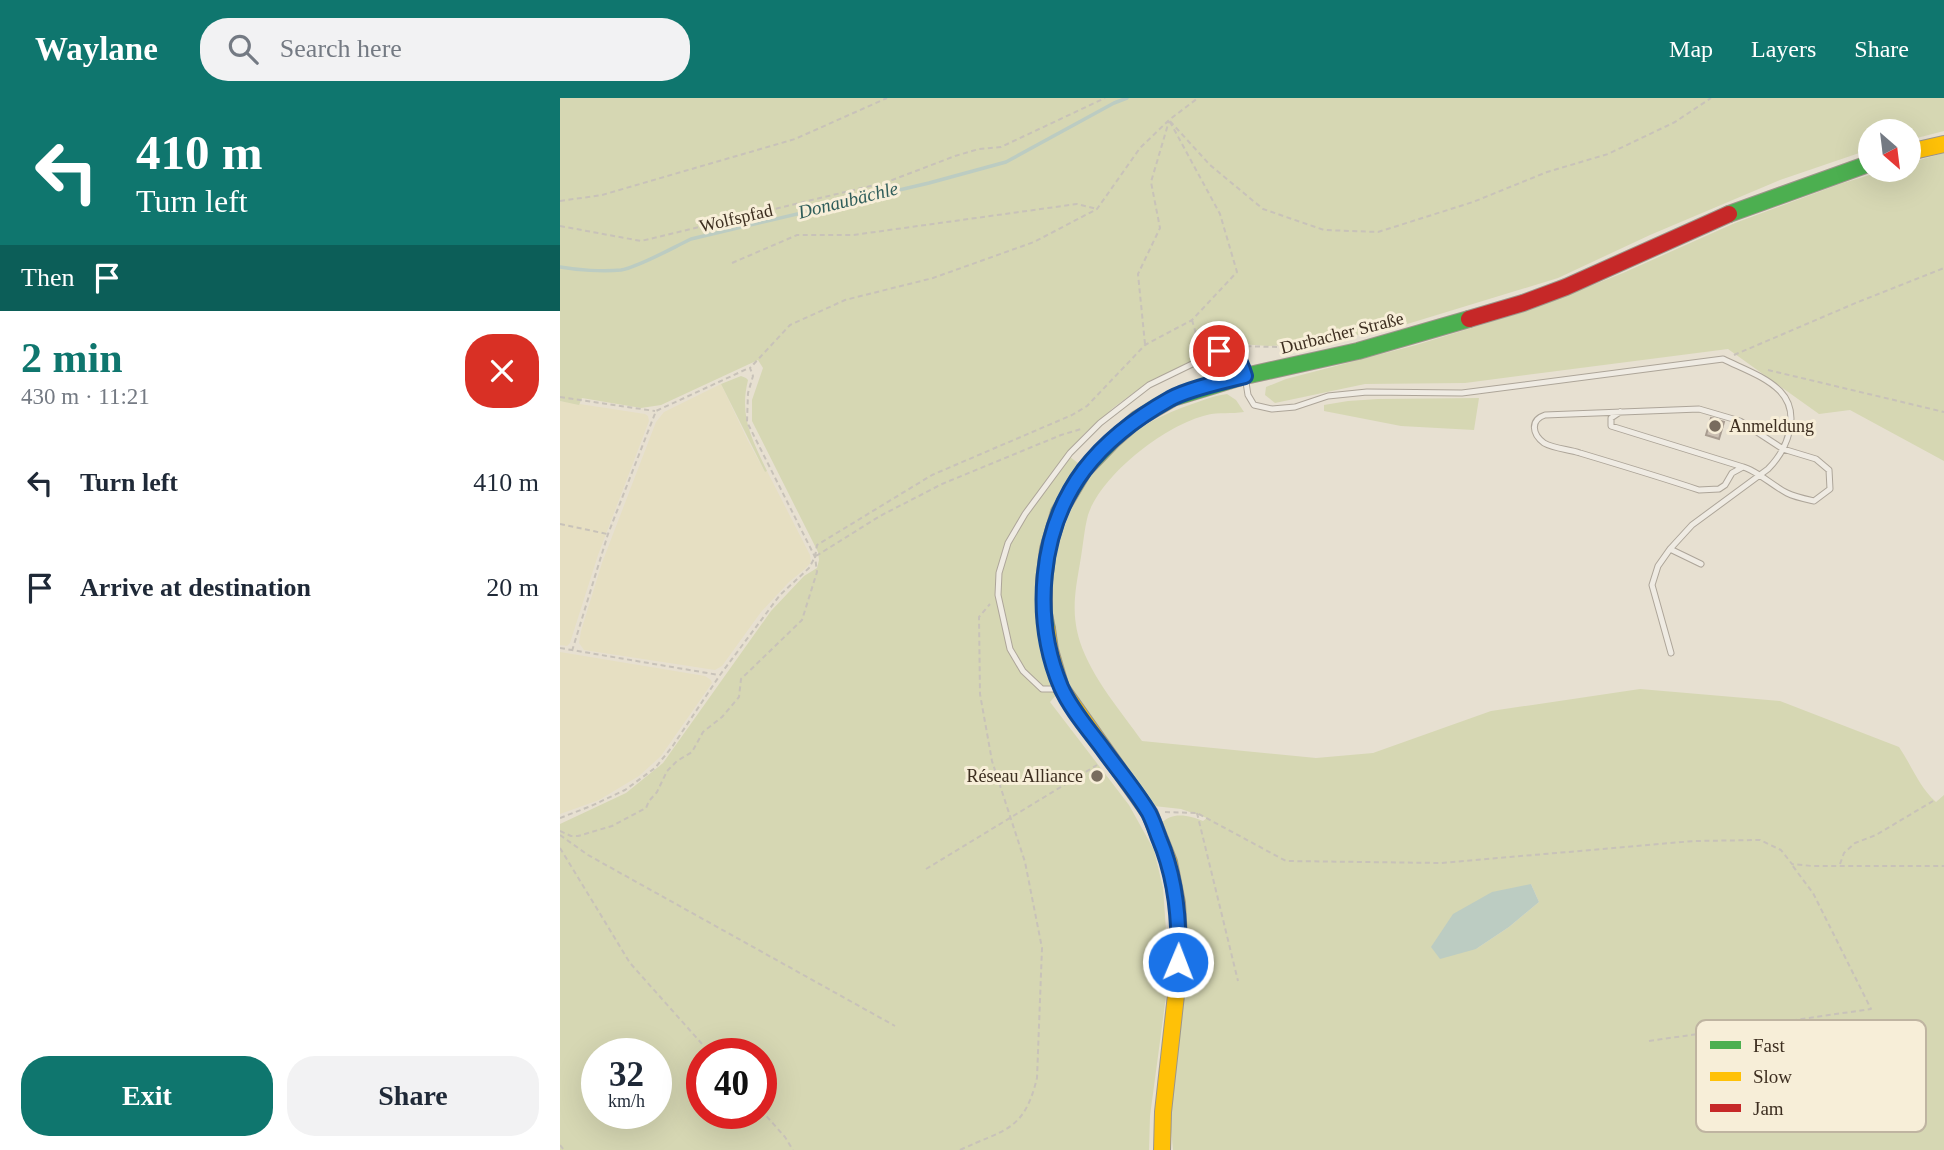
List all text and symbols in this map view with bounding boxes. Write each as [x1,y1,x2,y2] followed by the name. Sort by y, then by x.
[200,18,690,81] search box
[224,30,262,68] icon: search
[35,31,158,67] text: Waylane
[280,34,402,63] text: Search here
[1669,36,1713,62] text: Map
[1751,36,1816,62] text: Layers
[1854,36,1909,62] text: Share
[1858,119,1922,182] north arrow
[1858,119,1921,182] map controls
[136,125,263,180] text: 410 m
[21,126,112,217] icon: left
[795,177,900,223] water label: Donaubächle
[136,183,248,219] text: Turn left
[697,200,775,236] street label: Wolfspfad
[88,259,126,297] icon: arrive
[21,263,74,292] text: Then
[1278,308,1406,358] street label: Durbacher Straße
[1189,321,1249,381] pin
[1200,332,1238,370] icon: arrive
[465,334,539,408] button: close
[21,335,123,381] text: 2 min
[21,384,150,409] text: 430 m · 11:21
[1729,416,1814,436] place label: Anmeldung
[1707,418,1723,434] marker: Anmeldung
[21,464,59,502] icon: left
[80,468,178,497] text: Turn left
[473,468,539,497] text: 410 m
[21,569,59,607] icon: arrive
[80,573,311,602] text: Arrive at destination
[486,573,539,602] text: 20 m
[967,766,1083,786] place label: Réseau Alliance
[1089,768,1105,784] marker: Réseau Alliance
[1141,925,1215,999] position arrow
[1696,1020,1926,1132] legend
[1753,1035,1785,1056] text: Fast
[686,1038,777,1129] speed limit sign: 40
[609,1055,644,1094] text: 32
[21,1056,273,1136] button: Exit
[287,1056,539,1136] button: Share
[1753,1066,1792,1087] text: Slow
[608,1091,645,1111] text: km/h
[1753,1098,1784,1119] text: Jam

